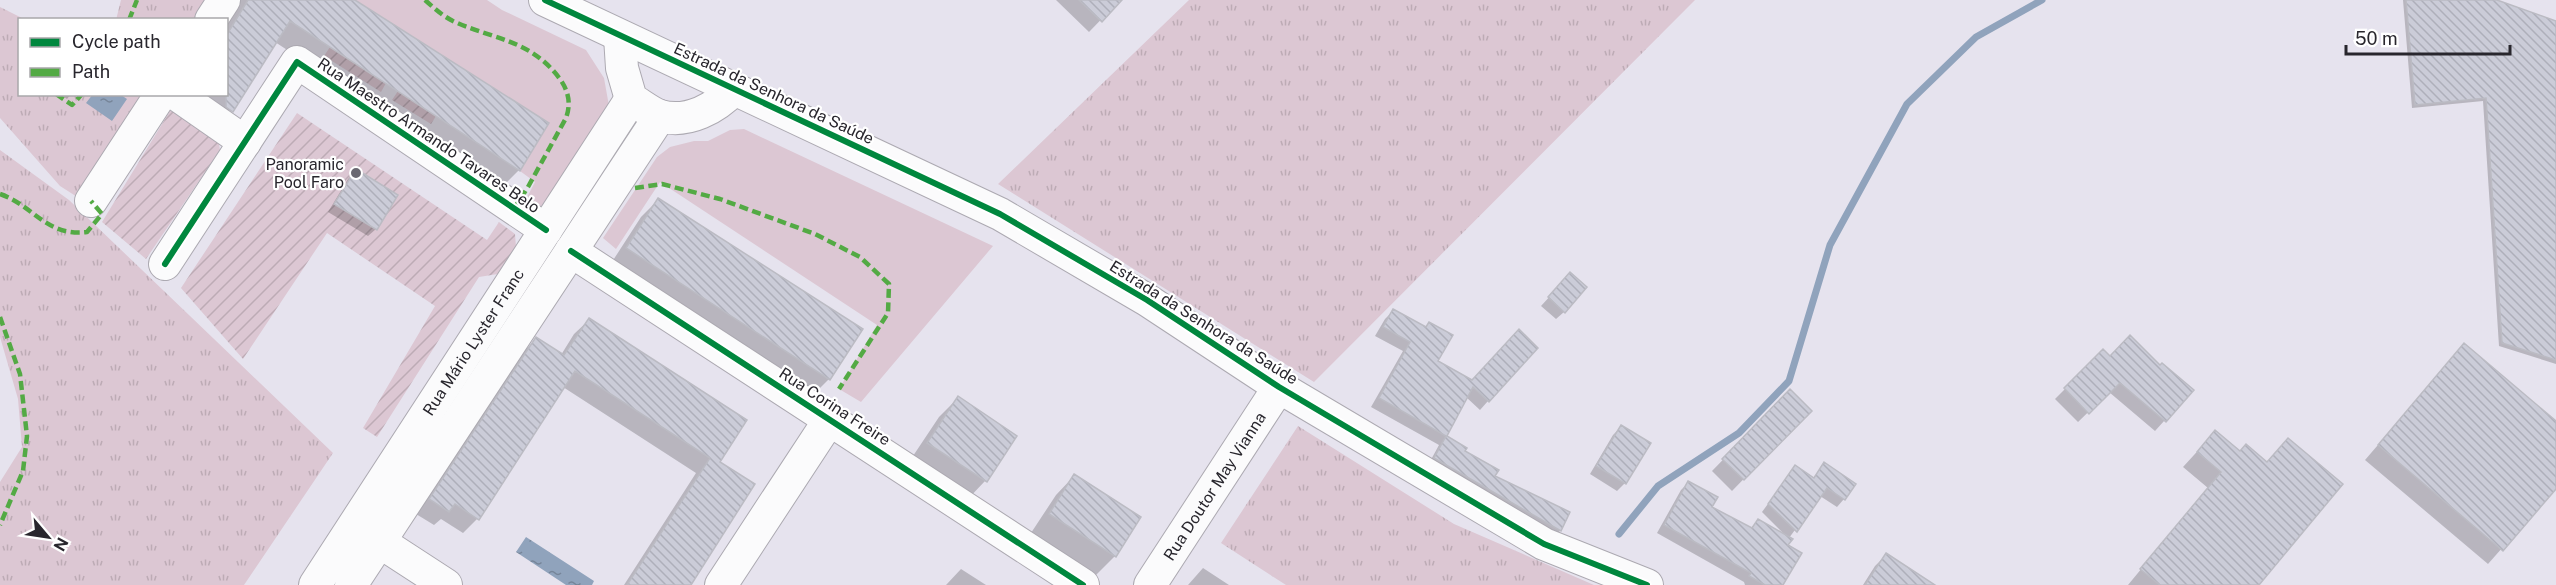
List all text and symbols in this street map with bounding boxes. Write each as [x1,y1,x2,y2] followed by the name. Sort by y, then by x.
[18,18,228,96] legend
[2346,18,2510,56] scale bar
[2355,28,2398,49] text: 50 m
[72,31,161,52] text: Cycle path
[671,39,877,148] street label: Estrada da Senhora da Saúde
[314,54,543,217] street label: Rua Maestro Armando Tavares Belo
[72,61,110,82] text: Path
[266,155,344,192] place label: Panoramic Pool Faro
[349,166,363,180] marker: Panoramic Pool Faro
[1106,256,1301,388] street label: Estrada da Senhora da Saúde
[419,265,528,419] street label: Rua Mário Lyster Franc
[775,363,894,450] street label: Rua Corina Freire
[1160,409,1270,564] street label: Rua Doutor May Vianna
[18,507,78,567] north arrow
[49,534,72,554] text: N

